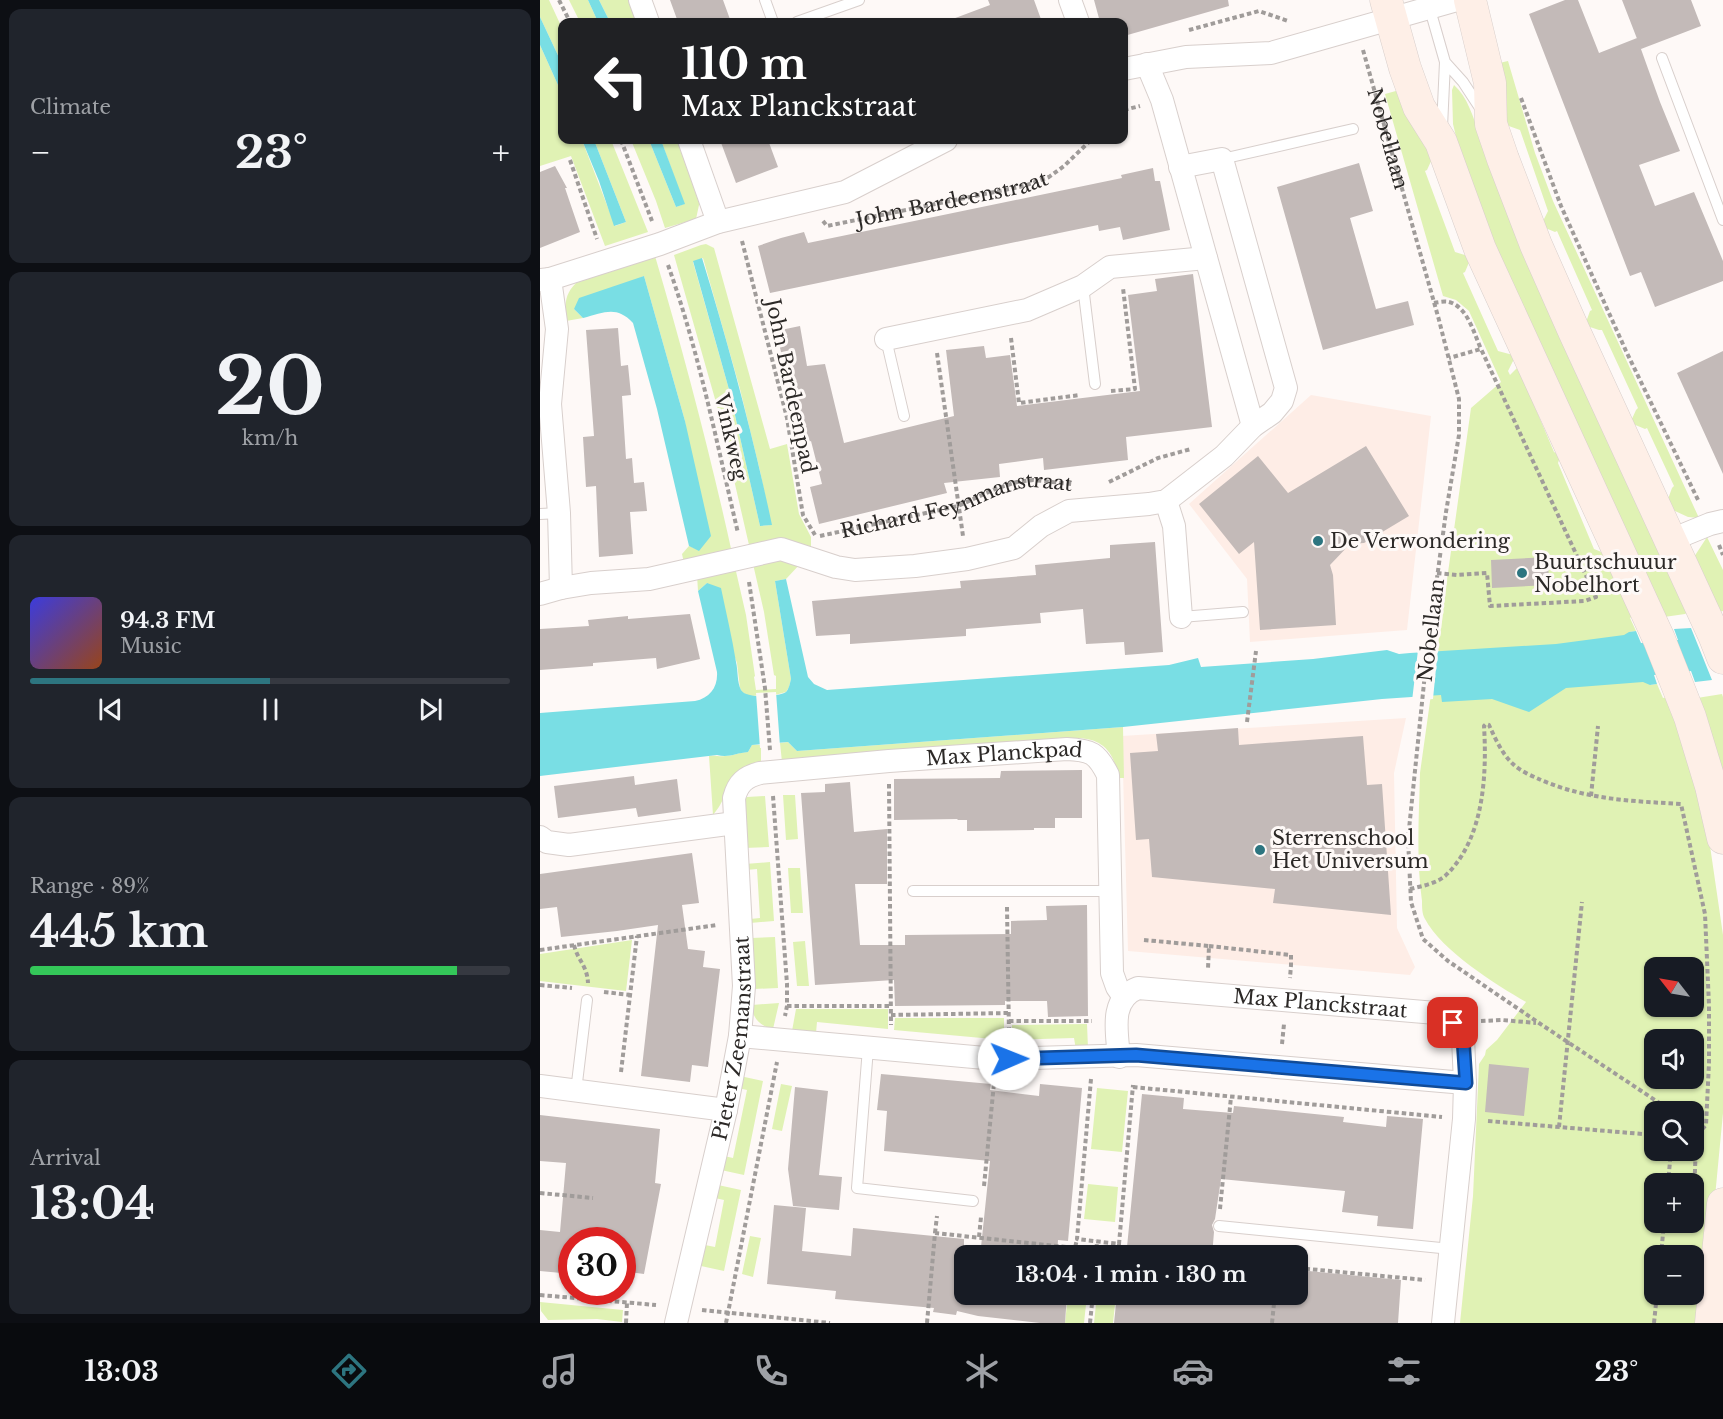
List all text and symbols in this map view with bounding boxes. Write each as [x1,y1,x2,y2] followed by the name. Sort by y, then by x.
[681,38,807,90] text: 110 m
[582,42,660,120] icon: left
[1362,85,1414,192] street label: Nobellaan
[681,90,917,123] text: Max Planckstraat
[30,95,111,119] text: Climate
[235,124,308,180] text: 23°
[30,132,51,173] text: −
[492,132,510,173] text: +
[851,166,1051,232] street label: John Bardeenstraat
[760,294,821,475] street label: John Bardeenpad
[215,338,325,435] text: 20
[709,390,753,484] street label: Vinkweg
[242,426,298,450] text: km/h
[838,468,1074,543] street label: Richard Feynmanstraat
[1330,529,1511,553] place label: De Verwondering
[1311,534,1325,548] marker: De Verwondering
[1534,550,1677,597] place label: Buurtschuuur Nobelhort
[1515,566,1529,580] marker: Buurtschuuur Nobelhort
[1413,577,1449,683] street label: Nobellaan
[120,607,215,634] text: 94.3 FM
[120,634,181,658] text: Music
[94,693,127,726] icon: previous
[254,693,287,726] icon: pause
[414,693,447,726] icon: next
[925,737,1084,770] street label: Max Planckpad
[1272,826,1429,873] place label: Sterrenschool Het Universum
[1253,843,1267,857] marker: Sterrenschool Het Universum
[30,874,150,898] text: Range · 89%
[30,903,208,959] text: 445 km
[707,935,756,1143] street label: Pieter Zeemanstraat
[1644,957,1704,1017] north arrow
[1644,957,1704,1305] map controls
[1232,984,1409,1023] street label: Max Planckstraat
[1427,997,1478,1048] pin
[1436,1006,1469,1039] icon: arrive
[977,1027,1041,1091] position arrow
[1644,1029,1704,1089] button: sound
[1644,1101,1704,1161] button: search
[30,1146,101,1170] text: Arrival
[1644,1173,1704,1233] button: +
[30,1175,155,1231] text: 13:04
[558,1227,636,1305] speed limit sign: 30
[1644,1245,1704,1305] button: −
[1016,1261,1246,1288] text: 13:04 · 1 min · 130 m
[328,1350,370,1392] icon: directions
[539,1350,581,1392] icon: music
[750,1350,792,1392] icon: phone
[961,1350,1003,1392] icon: climate
[1172,1350,1214,1392] icon: car
[1383,1350,1425,1392] icon: filters
[85,1355,159,1388] text: 13:03
[1595,1355,1638,1388] text: 23°

